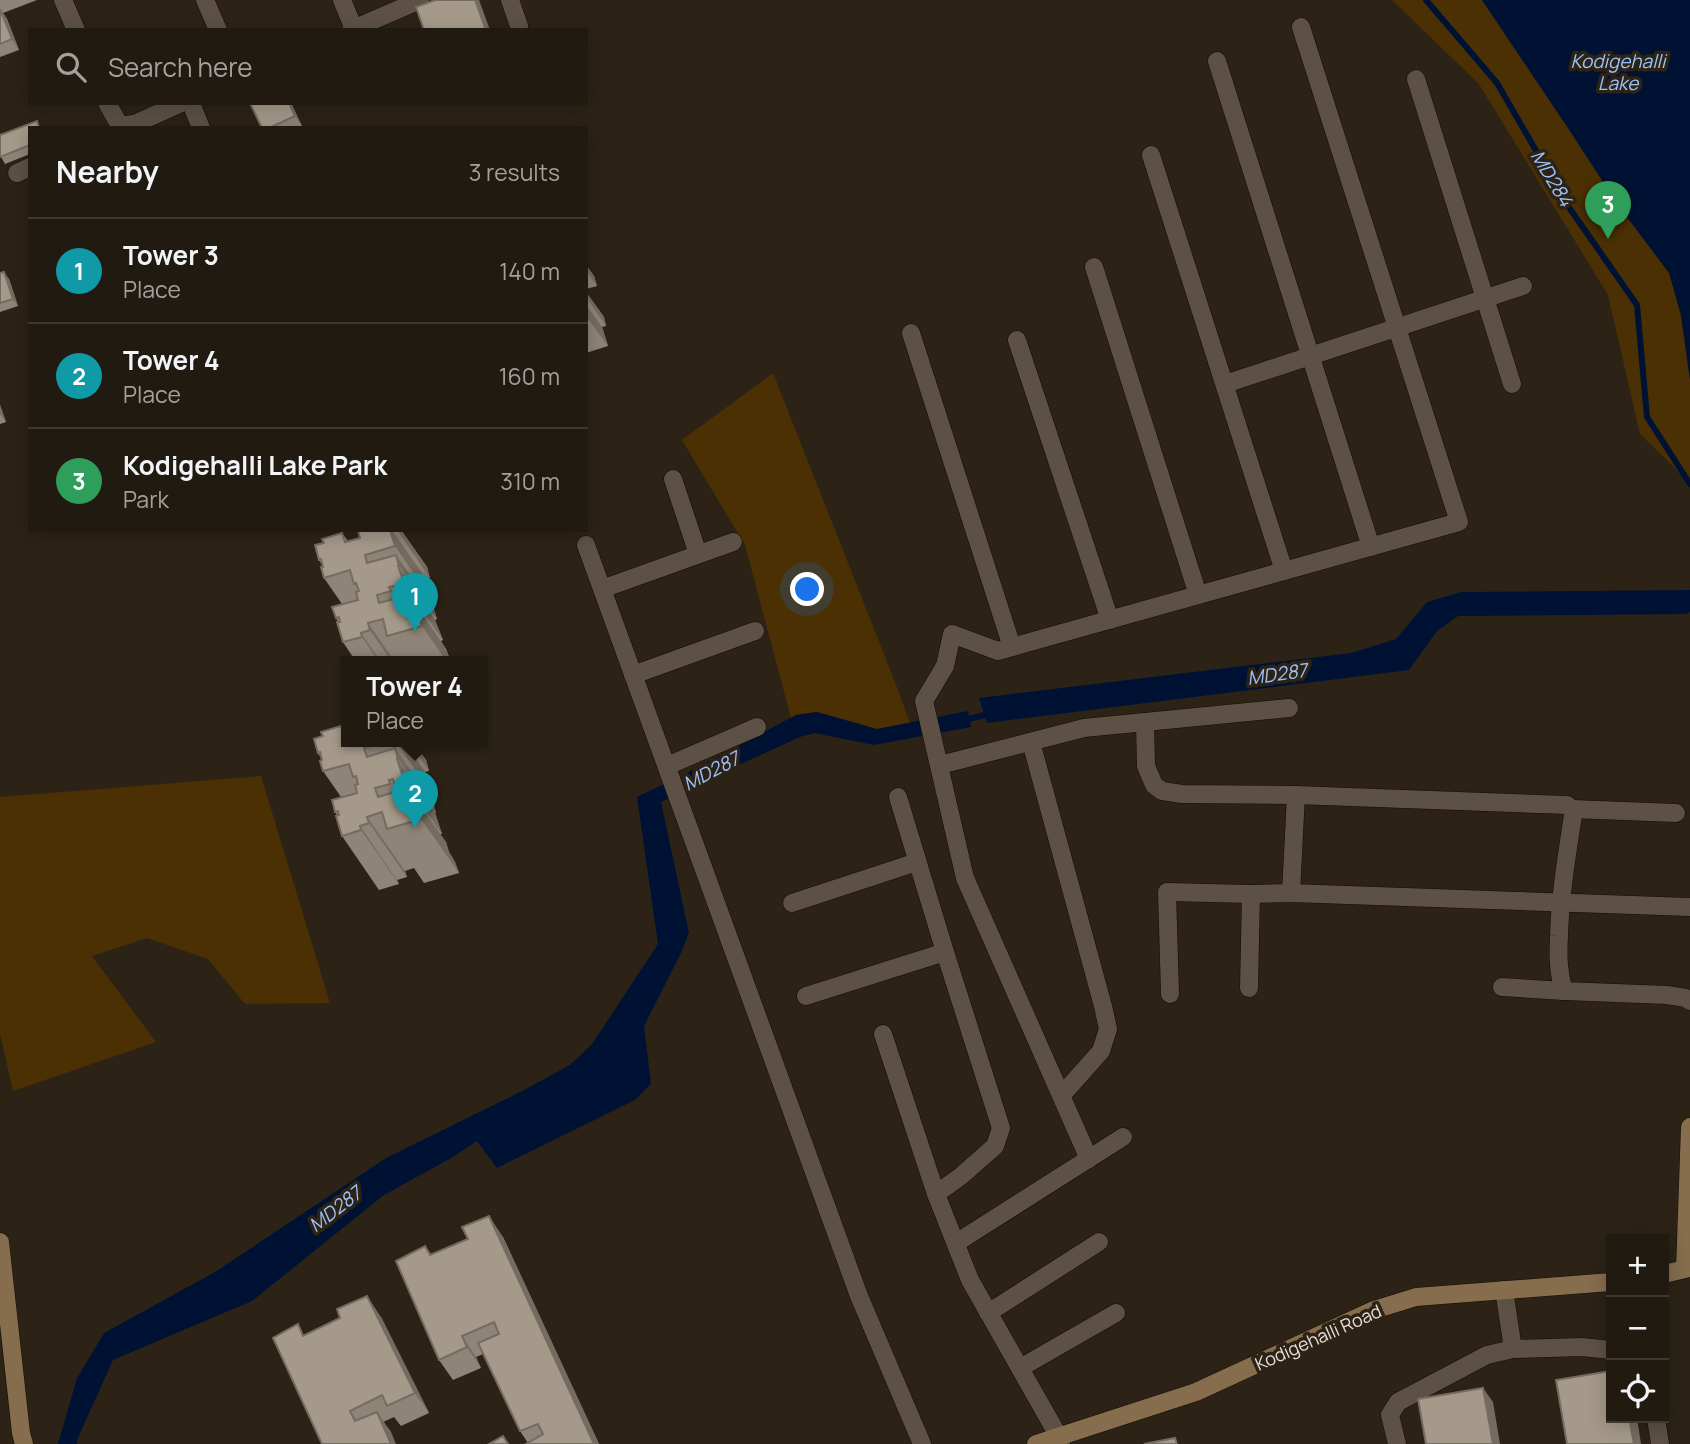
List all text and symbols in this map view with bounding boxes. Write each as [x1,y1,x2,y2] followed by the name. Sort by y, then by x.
[28,28,588,105] search box
[52,48,90,86] icon: search
[1571,48,1668,96] water label: Kodigehalli Lake
[108,49,253,85] text: Search here
[1525,145,1579,212] water label: MD284
[56,151,159,192] text: Nearby
[469,156,560,188] text: 3 results
[1585,181,1631,239] pin: 3
[123,237,219,273] text: Tower 3
[74,255,84,287] text: 1
[499,255,560,287] text: 140 m
[123,273,181,305] text: Place
[123,342,220,378] text: Tower 4
[72,360,86,392] text: 2
[499,360,560,392] text: 160 m
[123,378,181,410] text: Place
[123,447,387,483] text: Kodigehalli Lake Park
[72,465,86,497] text: 3
[500,465,560,497] text: 310 m
[123,483,169,515] text: Park
[790,572,824,606] your location
[392,573,438,631] pin: 1
[341,656,488,747] popup
[1245,656,1312,691] water label: MD287
[366,668,463,704] text: Tower 4
[366,704,424,736] text: Place
[678,744,747,797] water label: MD287
[392,770,438,828] pin: 2
[303,1178,369,1238] water label: MD287
[1606,1234,1669,1423] map controls
[1606,1234,1669,1297] button: +
[1606,1297,1669,1360] button: −
[1251,1298,1385,1376] street label: Kodigehalli Road
[1606,1360,1669,1423] button: locate

